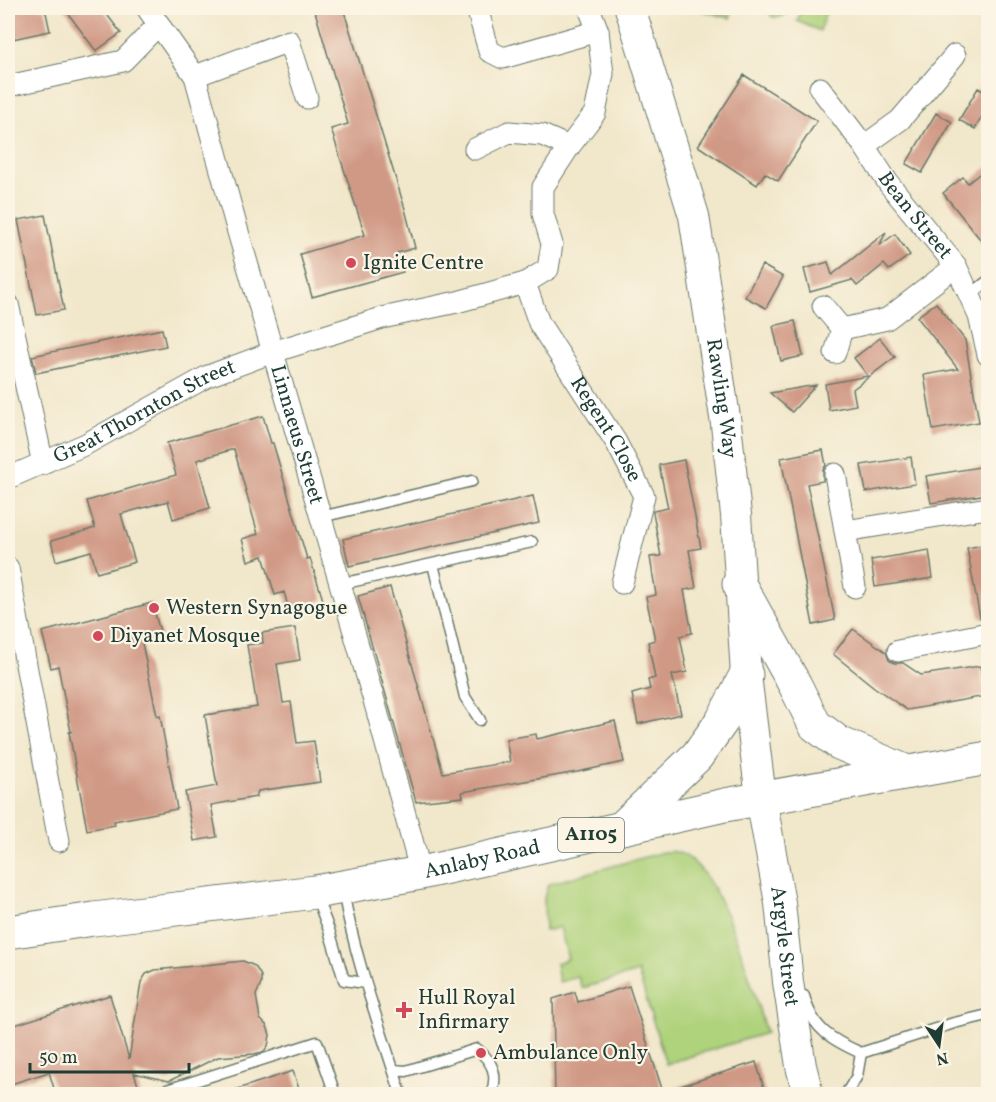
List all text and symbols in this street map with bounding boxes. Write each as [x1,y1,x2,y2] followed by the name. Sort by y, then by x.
[870,166,959,266] street label: Bean Street
[363,249,484,278] place label: Ignite Centre
[344,256,358,270] marker: Ignite Centre
[699,336,744,460] street label: Rawling Way
[49,353,240,471] street label: Great Thornton Street
[263,361,331,508] street label: Linnaeus Street
[563,371,649,487] street label: Regent Close
[166,594,347,623] place label: Western Synagogue
[147,601,161,615] marker: Western Synagogue
[110,622,260,651] place label: Diyanet Mosque
[91,629,105,643] marker: Diyanet Mosque
[558,818,624,852] road number: A1105
[422,832,543,886] street label: Anlaby Road
[763,884,806,1009] street label: Argyle Street
[418,984,515,1037] place label: Hull Royal Infirmary
[395,1001,413,1019] marker: Hull Royal Infirmary
[909,1015,969,1075] north arrow
[30,1036,189,1074] scale bar
[493,1039,649,1068] place label: Ambulance Only
[39,1046,78,1071] text: 50 m
[474,1046,488,1060] marker: Ambulance Only
[933,1046,950,1070] text: N

